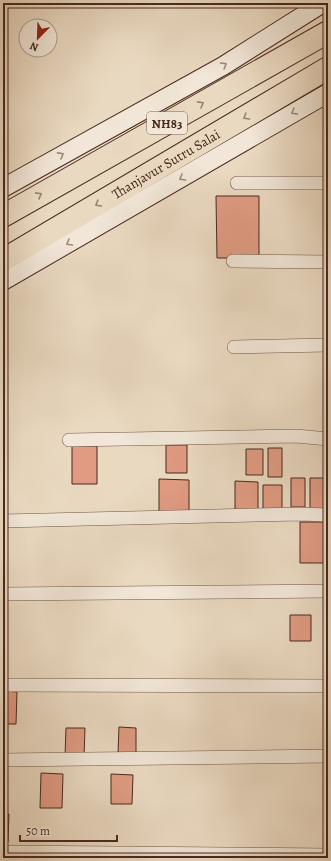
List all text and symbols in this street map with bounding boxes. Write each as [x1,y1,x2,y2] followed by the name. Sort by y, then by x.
[18,18,58,58] north arrow
[28,38,41,55] text: N
[220,62,227,69] one-way arrow
[197,101,204,108] one-way arrow
[291,108,298,115] one-way arrow
[147,112,187,134] road number: NH83
[243,112,250,119] one-way arrow
[108,125,224,204] street label: Thanjavur Sutru Salai
[57,152,65,160] one-way arrow
[179,173,186,180] one-way arrow
[35,193,42,200] one-way arrow
[95,200,102,207] one-way arrow
[66,238,73,245] one-way arrow
[20,817,117,843] scale bar
[26,823,50,839] text: 50 m

